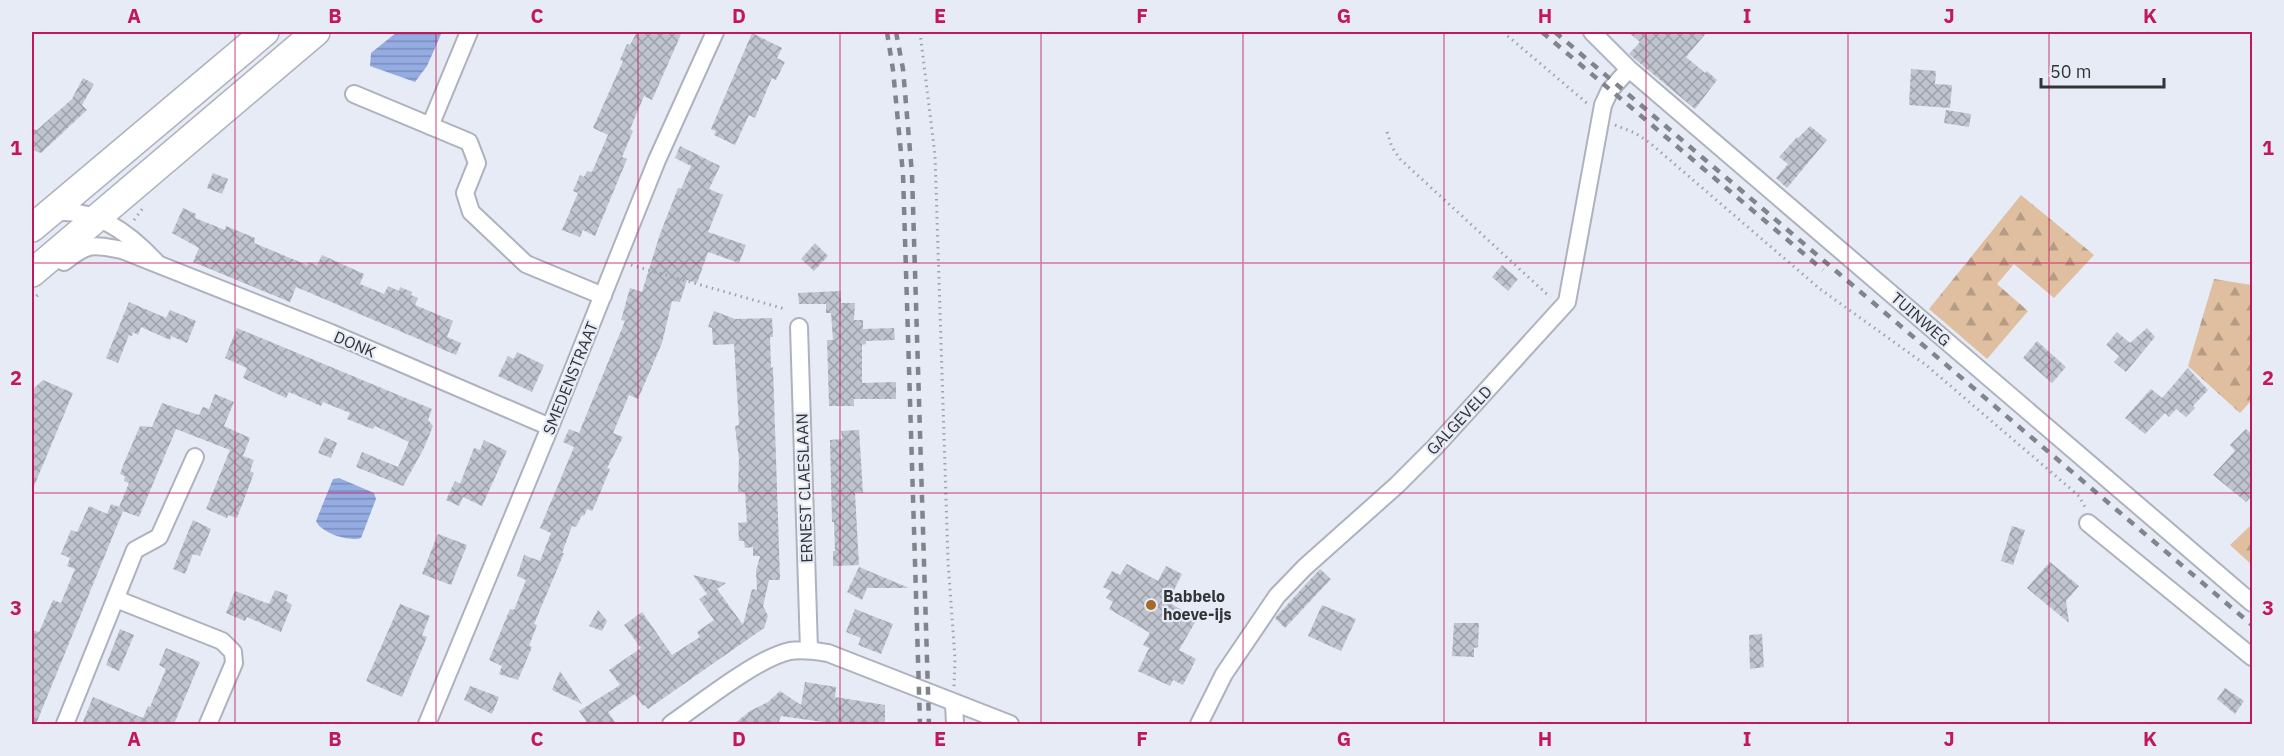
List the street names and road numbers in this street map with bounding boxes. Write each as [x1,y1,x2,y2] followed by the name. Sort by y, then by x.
[1887,288,1955,350] street label: TUINWEG
[538,318,602,438] street label: SMEDENSTRAAT
[331,326,379,362] street label: DONK
[1422,381,1496,459] street label: GALGEVELD
[791,413,817,563] street label: ERNEST CLAESLAAN

